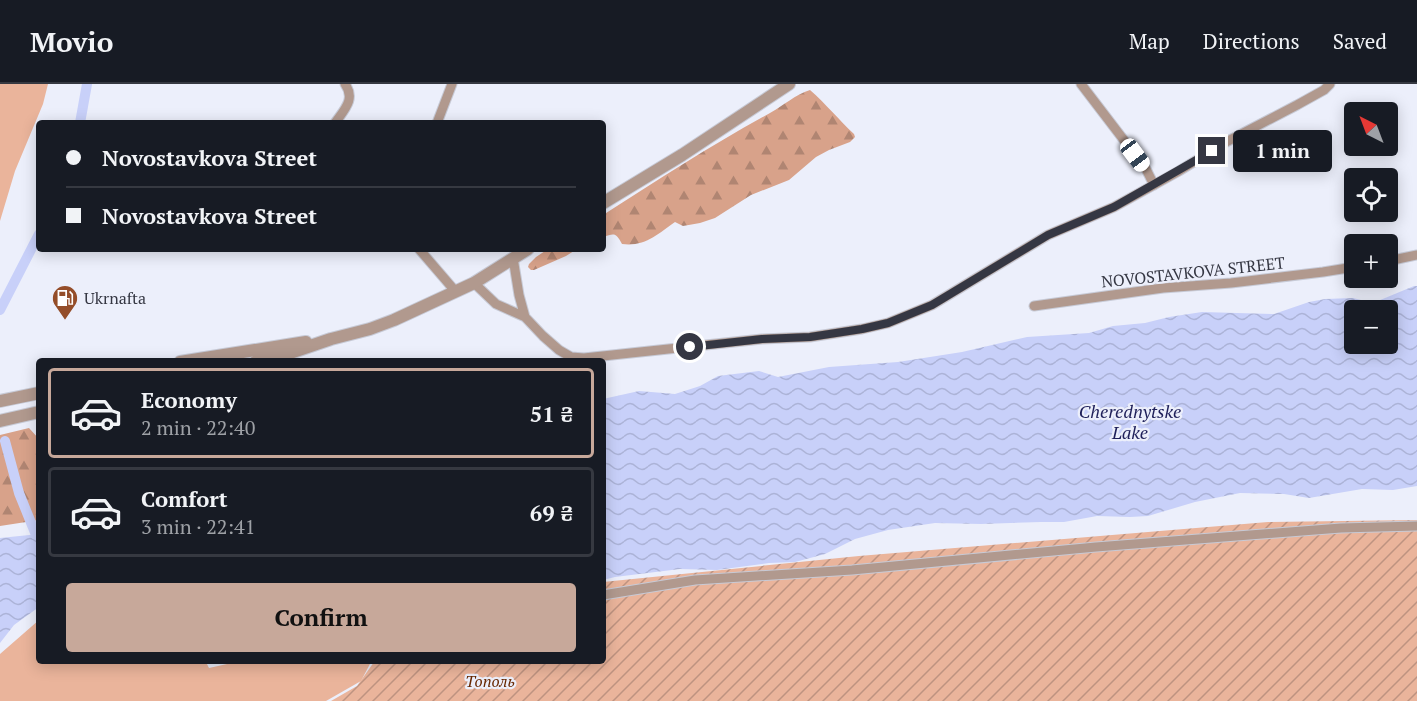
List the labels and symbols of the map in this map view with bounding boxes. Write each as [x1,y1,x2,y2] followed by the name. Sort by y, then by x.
[1344,102,1398,156] north arrow
[1233,130,1332,172] callout: 1 min
[1117,135,1153,175] car
[1198,137,1225,164] route end
[1100,251,1286,293] street label: NOVOSTAVKOVA STREET
[50,283,80,321] fuel station icon: Ukrnafta
[84,287,146,309] place label: Ukrnafta
[676,333,703,360] route start
[1079,399,1181,444] water label: Cherednytske Lake
[465,670,515,692] park label: Тополь

